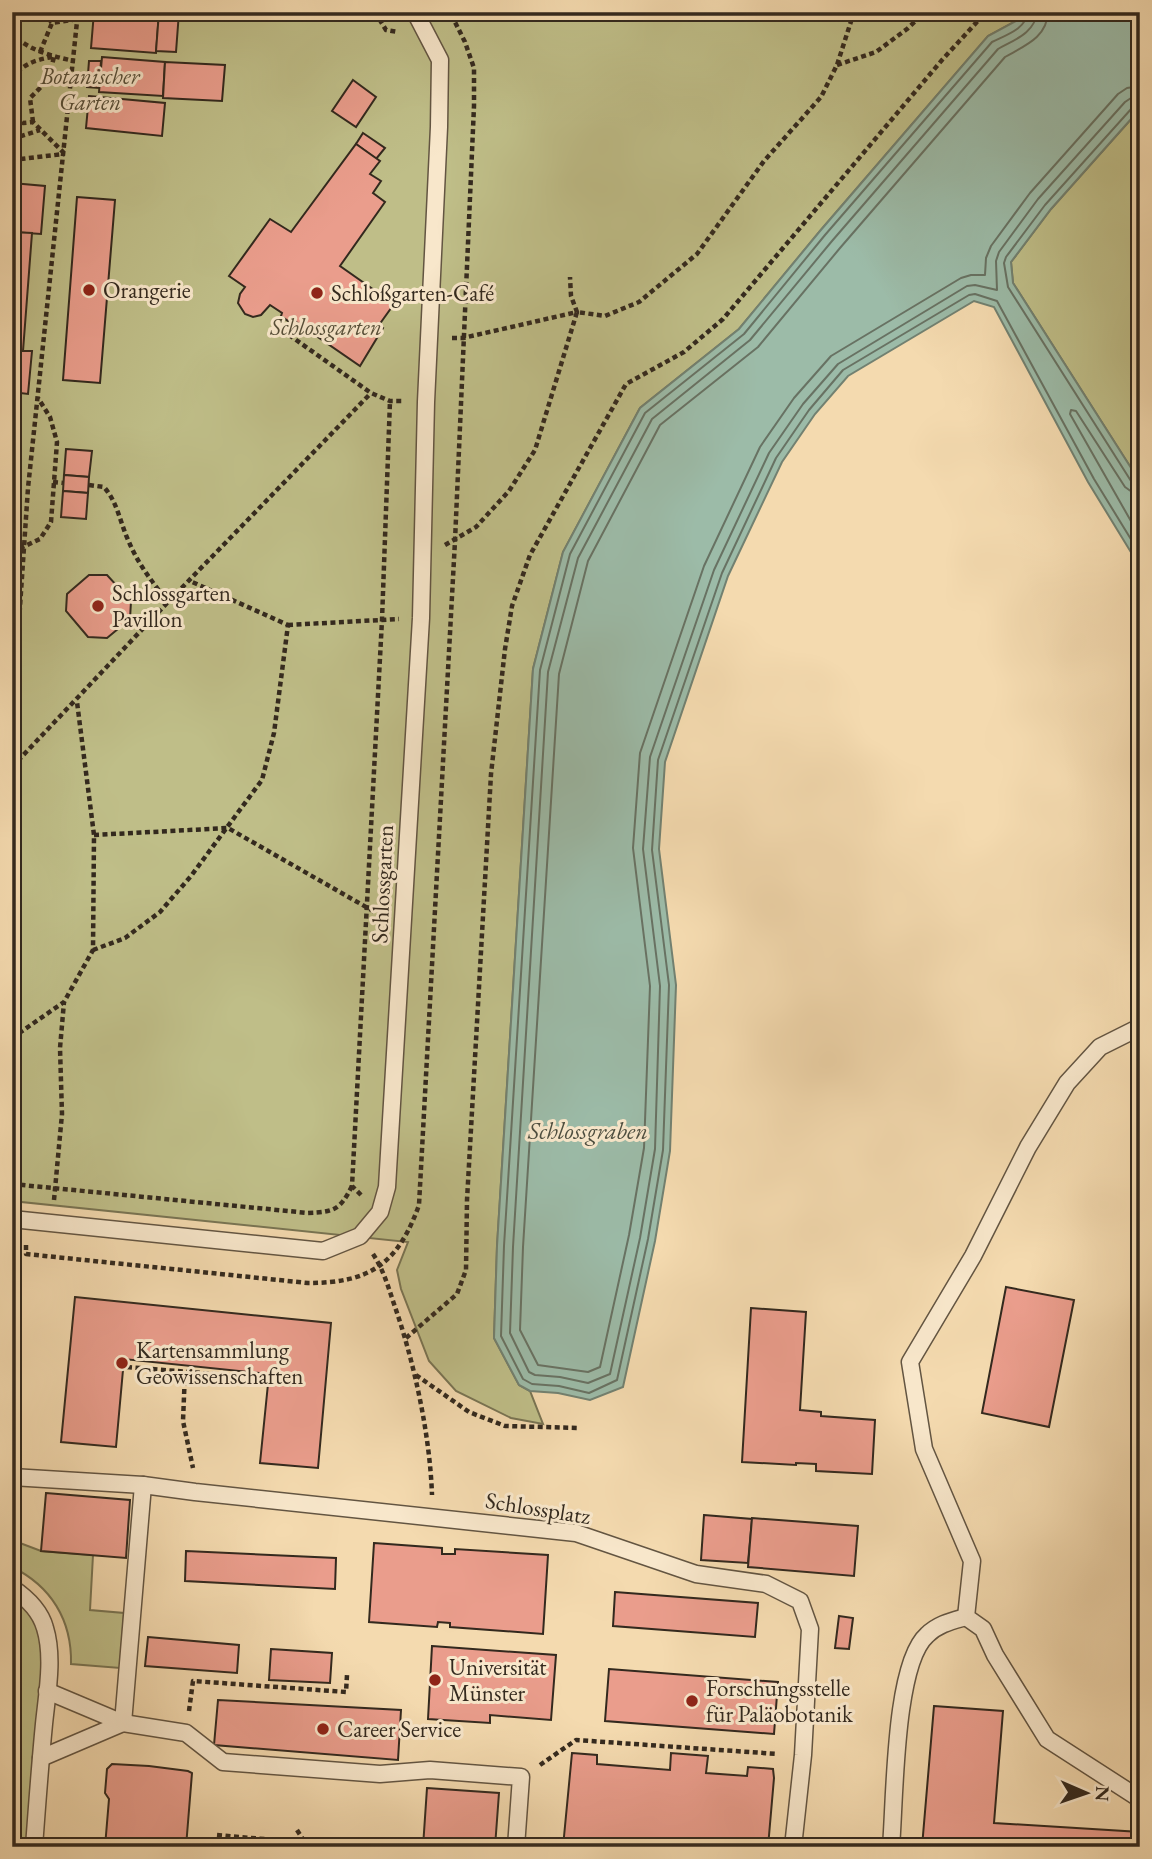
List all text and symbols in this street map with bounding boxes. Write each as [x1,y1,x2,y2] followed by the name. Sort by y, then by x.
[39,61,141,117] park label: Botanischer Garten
[103,275,191,305] place label: Orangerie
[331,278,494,308] place label: Schloßgarten-Café
[81,282,97,298] marker: Orangerie
[309,285,325,301] marker: Schloßgarten-Café
[269,312,382,342] park label: Schlossgarten
[112,578,231,634] place label: Schlossgarten Pavillon
[90,598,106,614] marker: Schlossgarten Pavillon
[364,824,400,944] street label: Schlossgarten
[527,1115,648,1146] water label: Schlossgraben
[136,1335,303,1391] place label: Kartensammlung Geowissenschaften
[114,1355,130,1371] marker: Kartensammlung Geowissenschaften
[483,1485,593,1531] street label: Schlossplatz
[449,1652,547,1708] place label: Universität Münster
[427,1672,443,1688] marker: Universität Münster
[706,1673,854,1729] place label: Forschungsstelle für Paläobotanik
[684,1693,700,1709] marker: Forschungsstelle für Paläobotanik
[337,1714,461,1744] place label: Career Service
[315,1721,331,1737] marker: Career Service
[1050,1758,1120,1828] north arrow
[1090,1785,1115,1802] text: N

